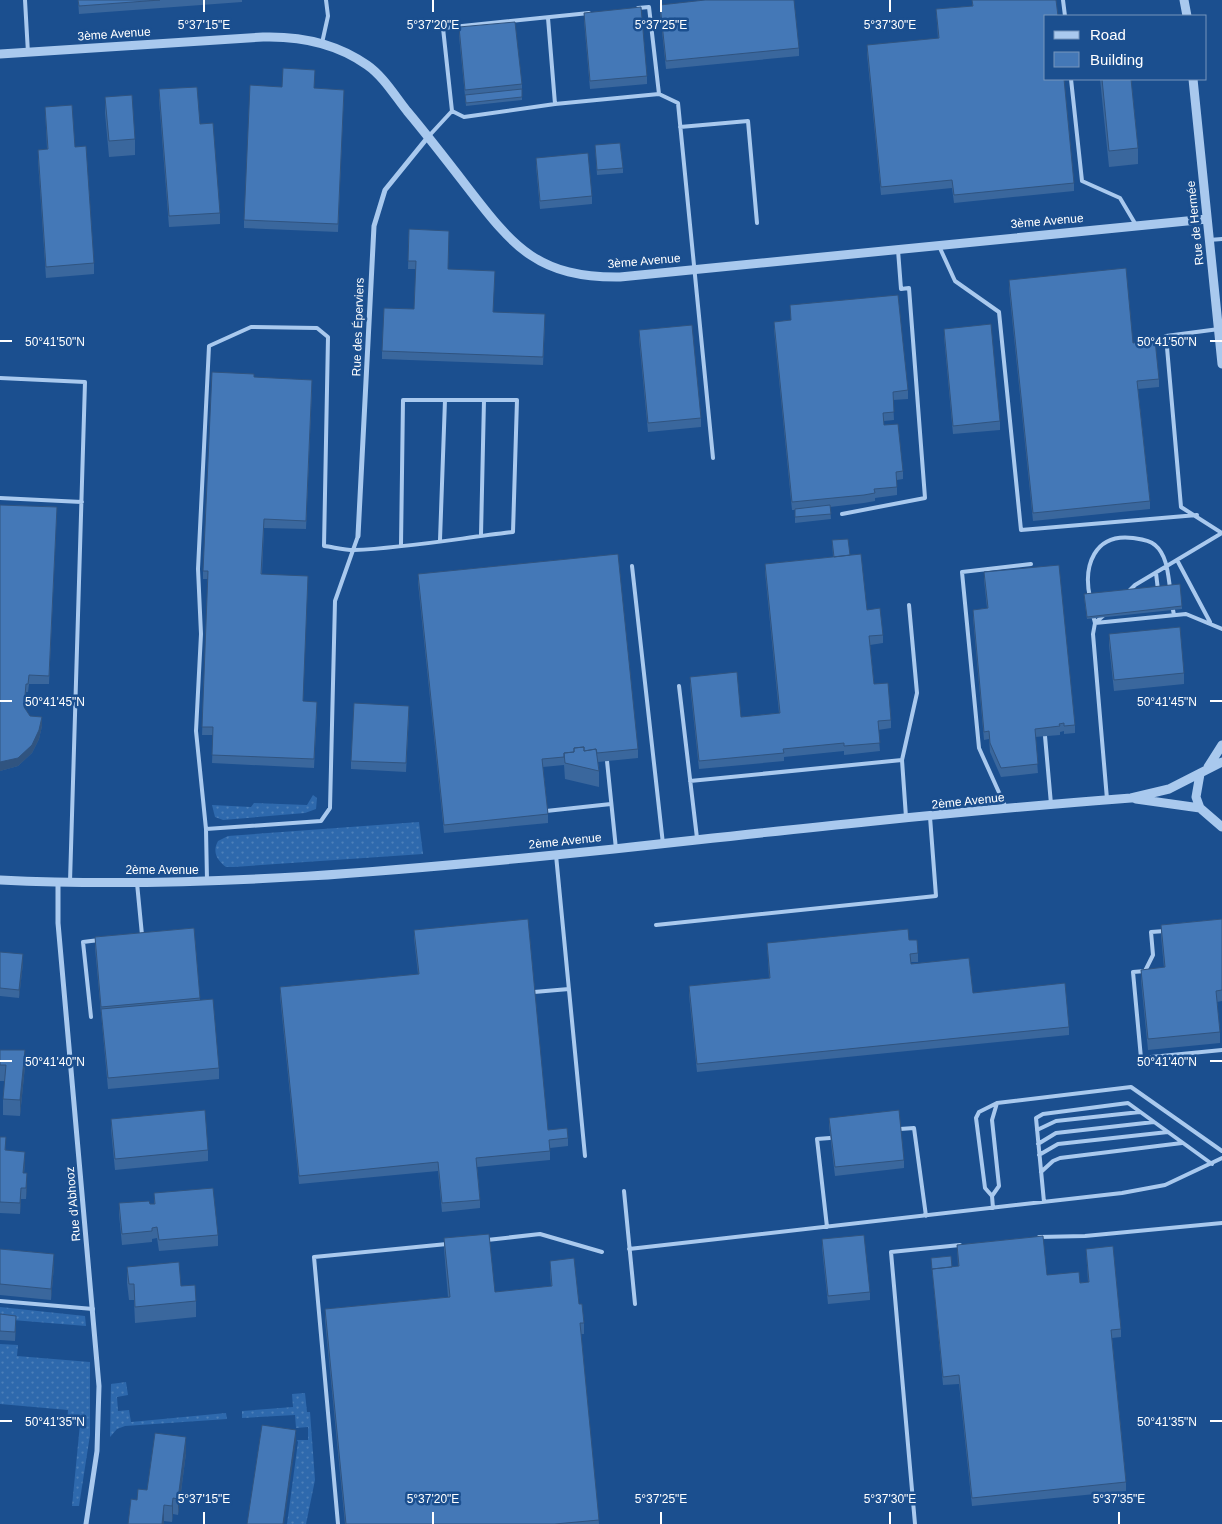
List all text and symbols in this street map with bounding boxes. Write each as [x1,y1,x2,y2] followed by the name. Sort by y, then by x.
[1044,15,1207,80] legend
[178,18,230,32] text: 5°37'15"E
[407,18,459,32] text: 5°37'20"E
[635,18,687,32] text: 5°37'25"E
[864,18,916,32] text: 5°37'30"E
[77,24,151,44] street label: 3ème Avenue
[1090,26,1126,43] text: Road
[1090,51,1143,68] text: Building
[1184,180,1206,266] street label: Rue de Hermée
[1010,211,1084,231] street label: 3ème Avenue
[607,251,681,271] street label: 3ème Avenue
[348,277,367,377] street label: Rue des Éperviers
[25,335,85,349] text: 50°41'50"N
[1137,335,1197,349] text: 50°41'50"N
[25,695,85,709] text: 50°41'45"N
[1137,695,1197,709] text: 50°41'45"N
[931,790,1005,812] street label: 2ème Avenue
[528,830,602,852] street label: 2ème Avenue
[125,863,199,877] street label: 2ème Avenue
[25,1055,85,1069] text: 50°41'40"N
[1137,1055,1197,1069] text: 50°41'40"N
[63,1166,83,1242] street label: Rue d'Abhooz
[25,1415,85,1429] text: 50°41'35"N
[1137,1415,1197,1429] text: 50°41'35"N
[178,1492,230,1506] text: 5°37'15"E
[407,1492,459,1506] text: 5°37'20"E
[635,1492,687,1506] text: 5°37'25"E
[864,1492,916,1506] text: 5°37'30"E
[1093,1492,1145,1506] text: 5°37'35"E

